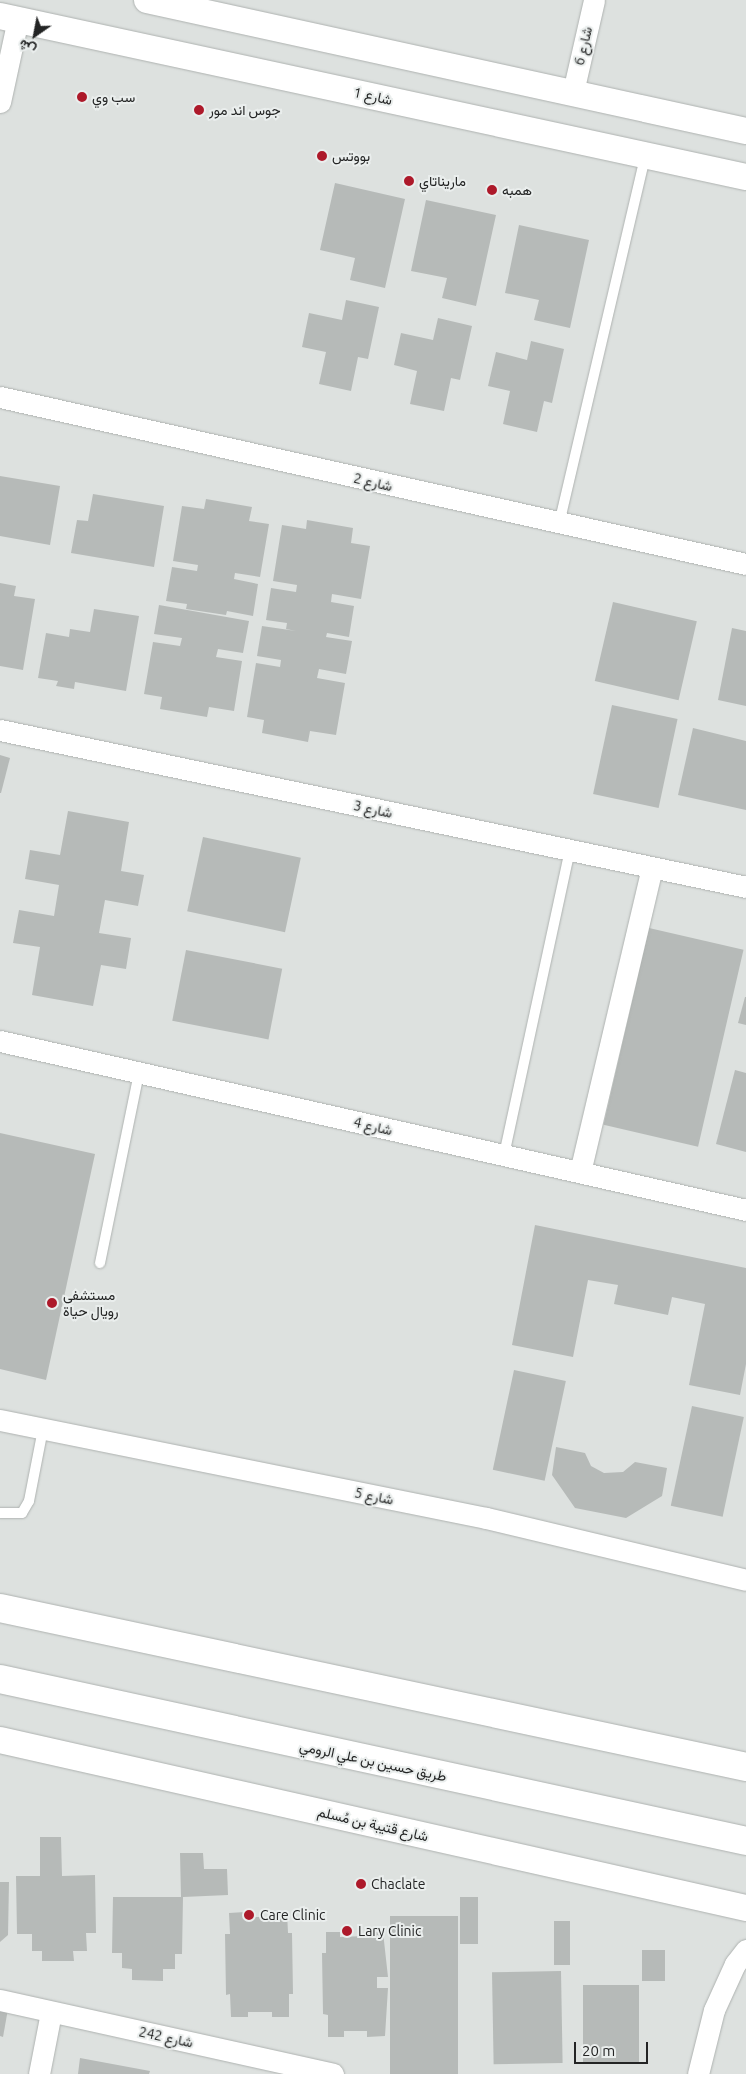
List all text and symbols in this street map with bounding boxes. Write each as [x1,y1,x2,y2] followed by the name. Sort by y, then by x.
[10,10,60,60] north arrow
[570,25,596,67] street label: شارع 6
[15,36,38,59] text: ش
[352,84,394,108] street label: شارع 1
[92,89,135,105] place label: سب وي
[76,91,88,103] marker: سب وي
[209,102,281,118] place label: جوس اند مور
[193,104,205,116] marker: جوس اند مور
[332,148,370,164] place label: بووتس
[316,150,328,162] marker: بووتس
[419,173,466,189] place label: ماريناتاي
[403,175,415,187] marker: ماريناتاي
[502,182,532,198] place label: همبه
[486,184,498,196] marker: همبه
[352,469,394,495] street label: شارع 2
[352,797,394,821] street label: شارع 3
[352,1113,394,1139] street label: شارع 4
[63,1287,119,1320] place label: مستشفى رويال حياة
[45,1296,59,1310] marker: مستشفى رويال حياة
[353,1484,395,1508] street label: شارع 5
[298,1737,448,1785] street label: طريق حسين بن علي الرومي
[316,1803,430,1845] street label: شارع قتيبة بن مُسلم
[371,1876,425,1892] place label: Chaclate
[355,1878,367,1890] marker: Chaclate
[260,1907,326,1923] place label: Care Clinic
[242,1908,256,1922] marker: Care Clinic
[358,1923,421,1939] place label: Lary Clinic
[340,1924,354,1938] marker: Lary Clinic
[137,2023,195,2051] street label: شارع 242
[576,2032,650,2064] scale bar
[582,2042,615,2059] text: 20 m

